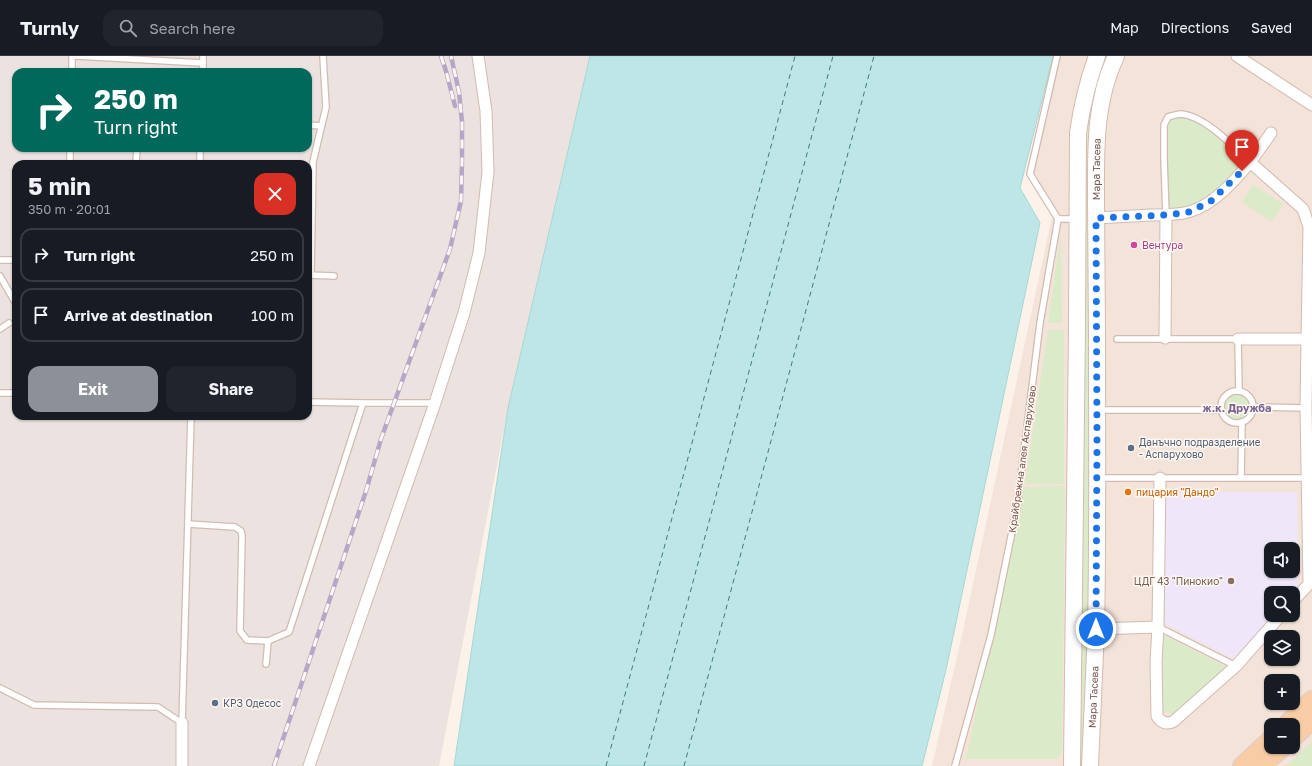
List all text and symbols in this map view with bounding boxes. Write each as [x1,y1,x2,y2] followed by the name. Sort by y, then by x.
[103,10,383,46] search box
[20,16,79,39] text: Turnly
[117,17,139,39] icon: search
[149,19,235,37] text: Search here
[1110,19,1139,36] text: Map
[1161,19,1229,36] text: Directions
[1251,19,1292,36] text: Saved
[94,82,178,115] text: 250 m
[28,84,80,136] icon: right
[94,116,178,138] text: Turn right
[1225,130,1259,171] pin
[1231,136,1253,158] icon: arrive
[1090,138,1103,200] street label: Мара Тасева
[28,171,91,200] text: 5 min
[254,173,296,215] button: close
[28,201,110,217] text: 350 m · 20:01
[1142,239,1183,251] place label: Вентура
[1129,240,1139,250] marker: Вентура
[30,244,52,266] icon: right
[64,246,135,264] text: Turn right
[250,246,294,264] text: 250 m
[30,304,52,326] icon: arrive
[64,306,213,324] text: Arrive at destination
[251,306,294,324] text: 100 m
[28,366,158,412] button: Exit
[166,366,296,412] button: Share
[1006,385,1038,533] street label: Крайбрежна алея Аспарухово
[1203,401,1271,414] district label: ж.к. Дружба
[1139,436,1261,460] place label: Данъчно подразделение - Аспарухово
[1126,443,1136,453] marker: Данъчно подразделение - Аспарухово
[1136,486,1219,498] place label: пицария "Дандо"
[1123,487,1133,497] marker: пицария "Дандо"
[1264,542,1300,754] map controls
[1264,542,1300,578] button: sound
[1134,575,1223,587] place label: ЦДГ 43 "Пинокио"
[1226,576,1236,586] marker: ЦДГ 43 "Пинокио"
[1264,586,1300,622] button: search
[1075,608,1117,650] position arrow
[1264,630,1300,666] button: layers
[1086,666,1100,728] street label: Мара Тасева
[1264,674,1300,710] button: +
[223,697,282,709] place label: КРЗ Одесос
[210,698,220,708] marker: КРЗ Одесос
[1264,718,1300,754] button: −

